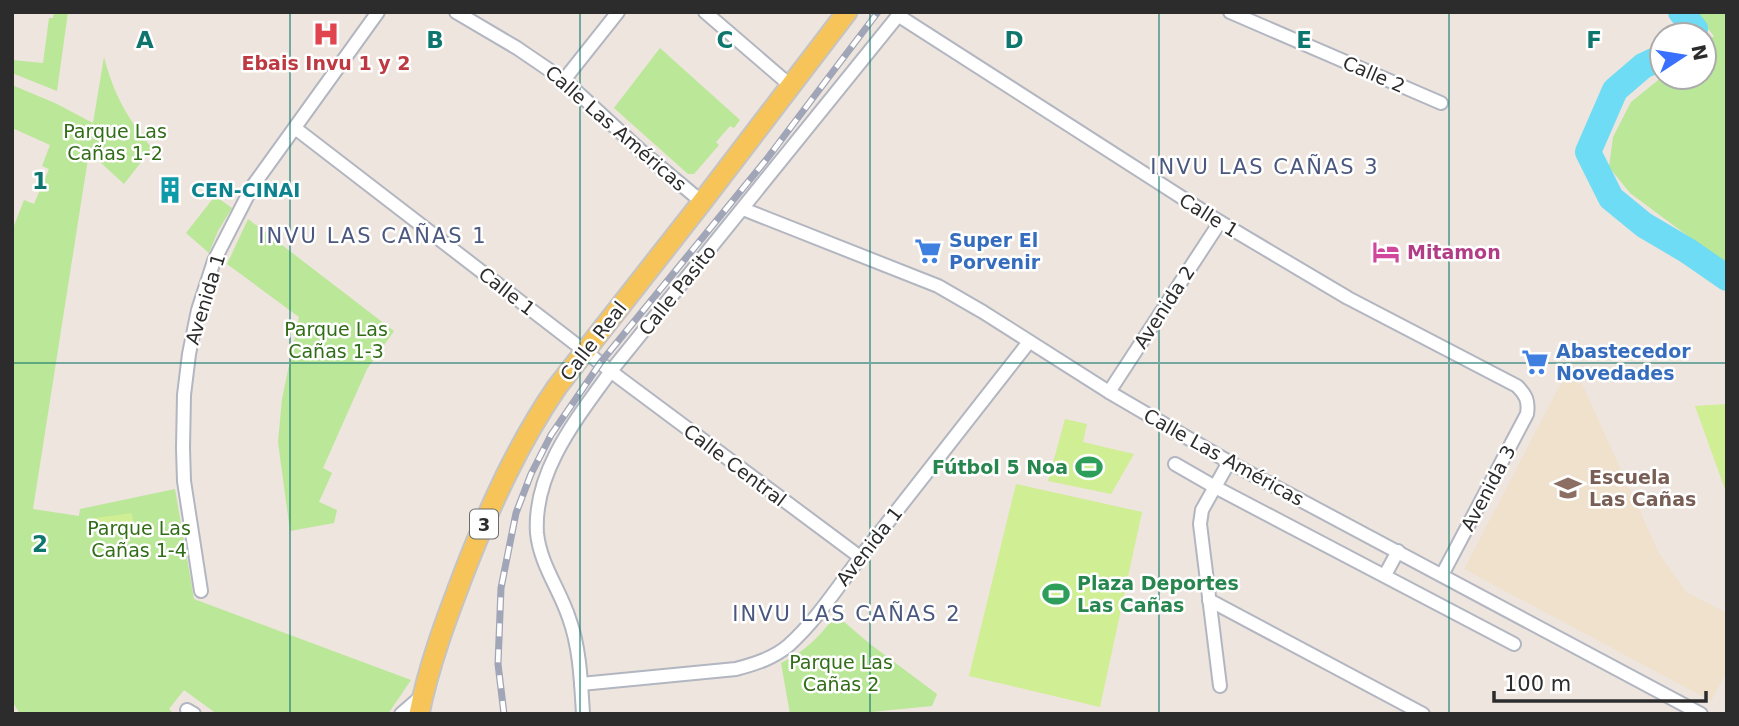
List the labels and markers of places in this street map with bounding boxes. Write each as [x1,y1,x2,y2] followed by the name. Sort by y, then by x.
[311,19,341,49] hospital icon: Ebais Invu 1 y 2
[241,52,411,74] place label: Ebais Invu 1 y 2
[155,175,185,205] building icon: CEN-CINAI
[191,179,300,201] place label: CEN-CINAI
[949,229,1041,273] place label: Super El Porvenir
[913,236,943,266] supermarket icon: Super El Porvenir
[1371,237,1401,267] hotel icon: Mitamon
[1407,241,1501,263] place label: Mitamon
[1556,340,1691,384] place label: Abastecedor Novedades
[1520,347,1550,377] supermarket icon: Abastecedor Novedades
[1074,452,1104,482] sports icon: Fútbol 5 Noa
[932,456,1068,478] place label: Fútbol 5 Noa
[1589,466,1696,510] place label: Escuela Las Cañas
[1553,473,1583,503] school or university icon: Escuela Las Cañas
[1077,572,1239,616] place label: Plaza Deportes Las Cañas
[1041,579,1071,609] sports icon: Plaza Deportes Las Cañas

